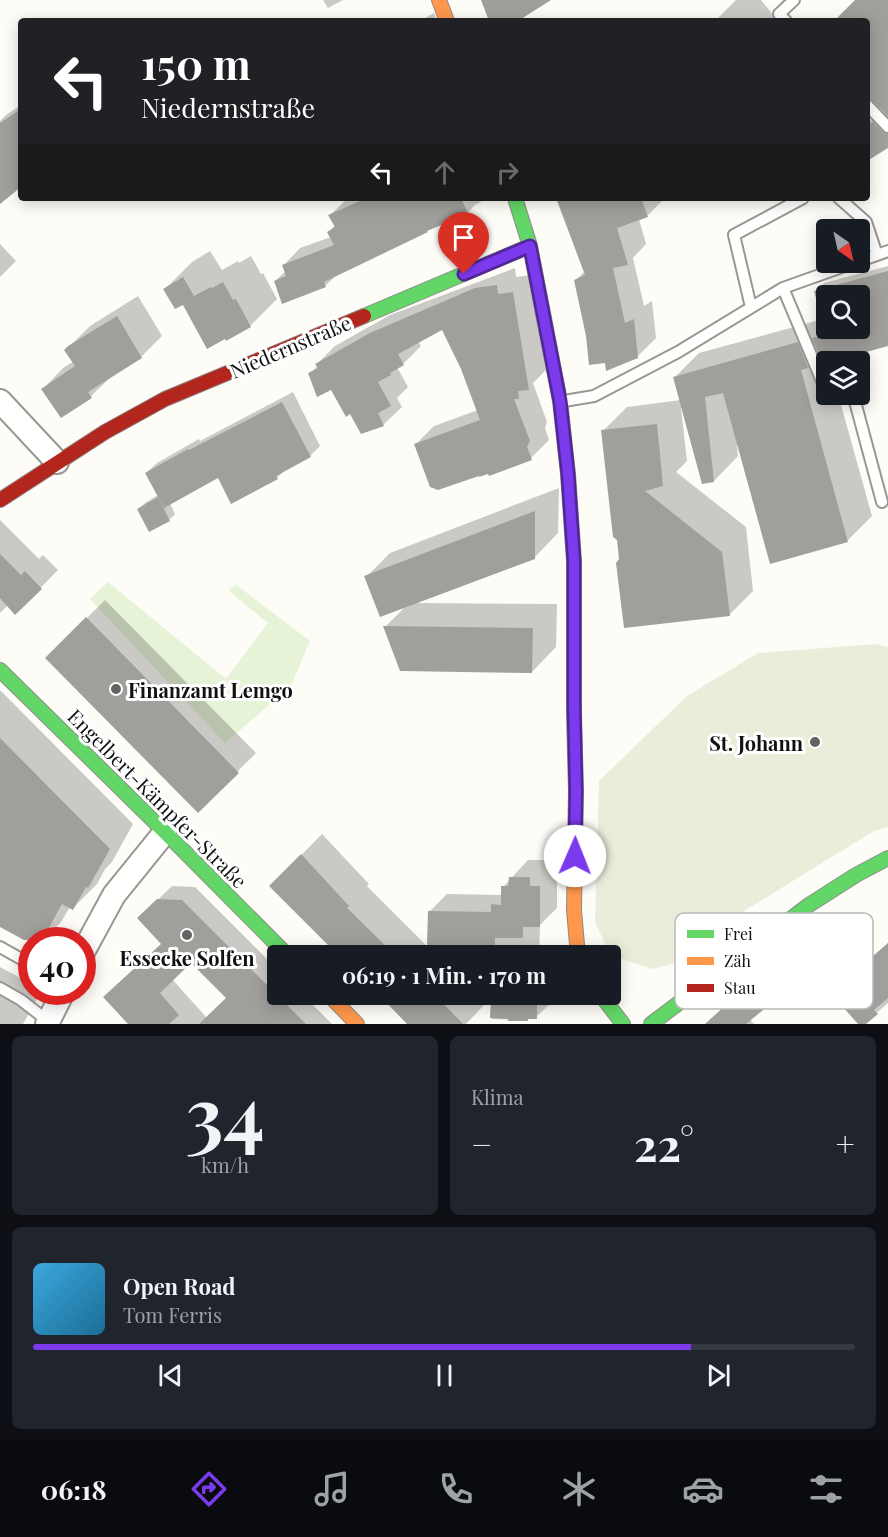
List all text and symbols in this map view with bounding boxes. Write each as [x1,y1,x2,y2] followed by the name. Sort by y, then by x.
[141,35,251,91] text: 150 m
[42,42,120,120] icon: left
[141,89,315,125] text: Niedernstraße
[365,156,398,189] icon: left
[428,156,461,189] icon: ahead
[491,156,524,189] icon: right
[438,212,489,274] pin
[816,219,870,273] north arrow
[816,219,870,405] map controls
[447,221,480,254] icon: arrive
[816,285,870,339] button: search
[225,308,355,384] street label: Niedernstraße
[816,351,870,405] button: layers
[128,676,293,703] place label: Finanzamt Lemgo
[109,682,123,696] marker: Finanzamt Lemgo
[62,702,254,894] street label: Engelbert-Kämpfer-Straße
[709,729,804,756] place label: St. Johann
[808,735,822,749] marker: St. Johann
[543,824,607,888] position arrow
[675,913,873,1009] legend
[724,923,753,944] text: Frei
[18,927,96,1005] speed limit sign: 40
[180,928,194,942] marker: Essecke Solfen
[119,944,255,971] place label: Essecke Solfen
[724,950,751,971] text: Zäh
[342,960,546,990] text: 06:19 · 1 Min. · 170 m
[724,977,756,998] text: Stau
[185,1060,265,1164] text: 34
[471,1083,523,1110] text: Klima
[634,1113,694,1173] text: 22°
[471,1121,492,1165] text: −
[836,1121,855,1165] text: +
[201,1151,249,1178] text: km/h
[123,1271,235,1301] text: Open Road
[123,1301,222,1328] text: Tom Ferris
[154,1359,187,1392] icon: previous
[428,1359,461,1392] icon: pause
[702,1359,735,1392] icon: next
[188,1468,230,1510] icon: directions
[311,1468,353,1510] icon: music
[435,1468,477,1510] icon: phone
[558,1468,600,1510] icon: climate
[682,1468,724,1510] icon: car
[805,1468,847,1510] icon: filters
[41,1471,107,1507] text: 06:18

